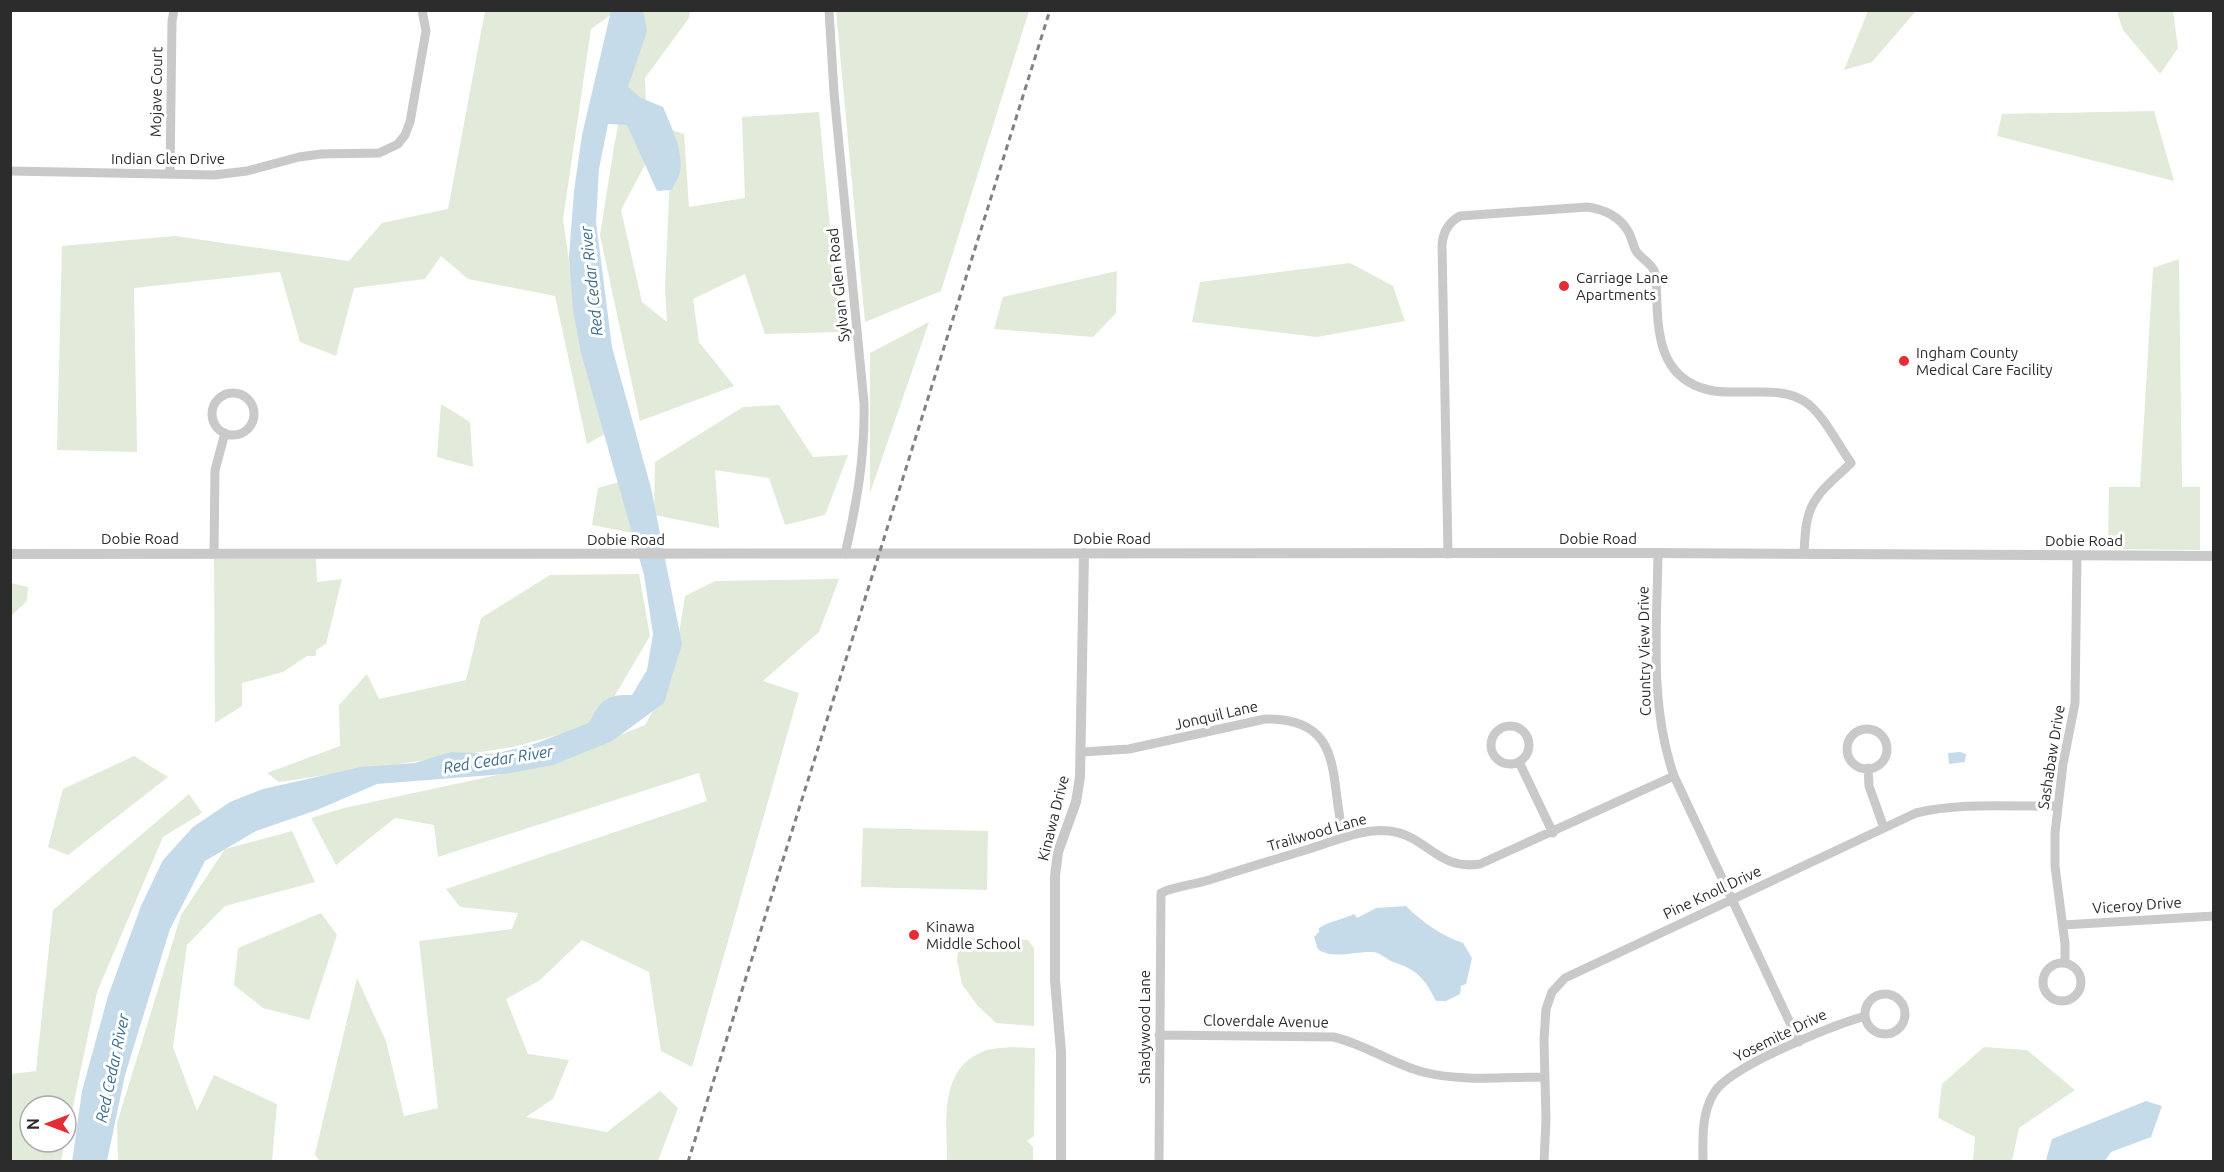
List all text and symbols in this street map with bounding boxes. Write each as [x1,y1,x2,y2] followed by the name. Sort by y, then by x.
[147,47,165,137] street label: Mojave Court
[111,150,225,167] street label: Indian Glen Drive
[576,224,606,337] water label: Red Cedar River
[824,227,852,343] street label: Sylvan Glen Road
[1576,269,1668,303] place label: Carriage Lane Apartments
[1557,279,1571,293] marker: Carriage Lane Apartments
[1916,344,2052,378] place label: Ingham County Medical Care Facility
[1897,354,1911,368] marker: Ingham County Medical Care Facility
[101,530,179,547] street label: Dobie Road
[1073,530,1151,547] street label: Dobie Road
[1559,530,1637,547] street label: Dobie Road
[587,531,665,548] street label: Dobie Road
[2045,532,2123,549] street label: Dobie Road
[1634,586,1654,716] street label: Country View Drive
[1173,697,1259,733] street label: Jonquil Lane
[2034,704,2068,810] street label: Sashabaw Drive
[442,741,555,777] water label: Red Cedar River
[1034,773,1072,863] street label: Kinawa Drive
[1265,810,1369,854] street label: Trailwood Lane
[1660,862,1764,922] street label: Pine Knoll Drive
[2092,893,2182,917] street label: Viceroy Drive
[926,918,1021,952] place label: Kinawa Middle School
[907,928,921,942] marker: Kinawa Middle School
[1136,970,1153,1084] street label: Shadywood Lane
[1731,1005,1829,1065] street label: Yosemite Drive
[92,1011,132,1124] water label: Red Cedar River
[1203,1011,1329,1031] street label: Cloverdale Avenue
[18,1094,78,1154] north arrow
[24,1118,42,1130] text: N

